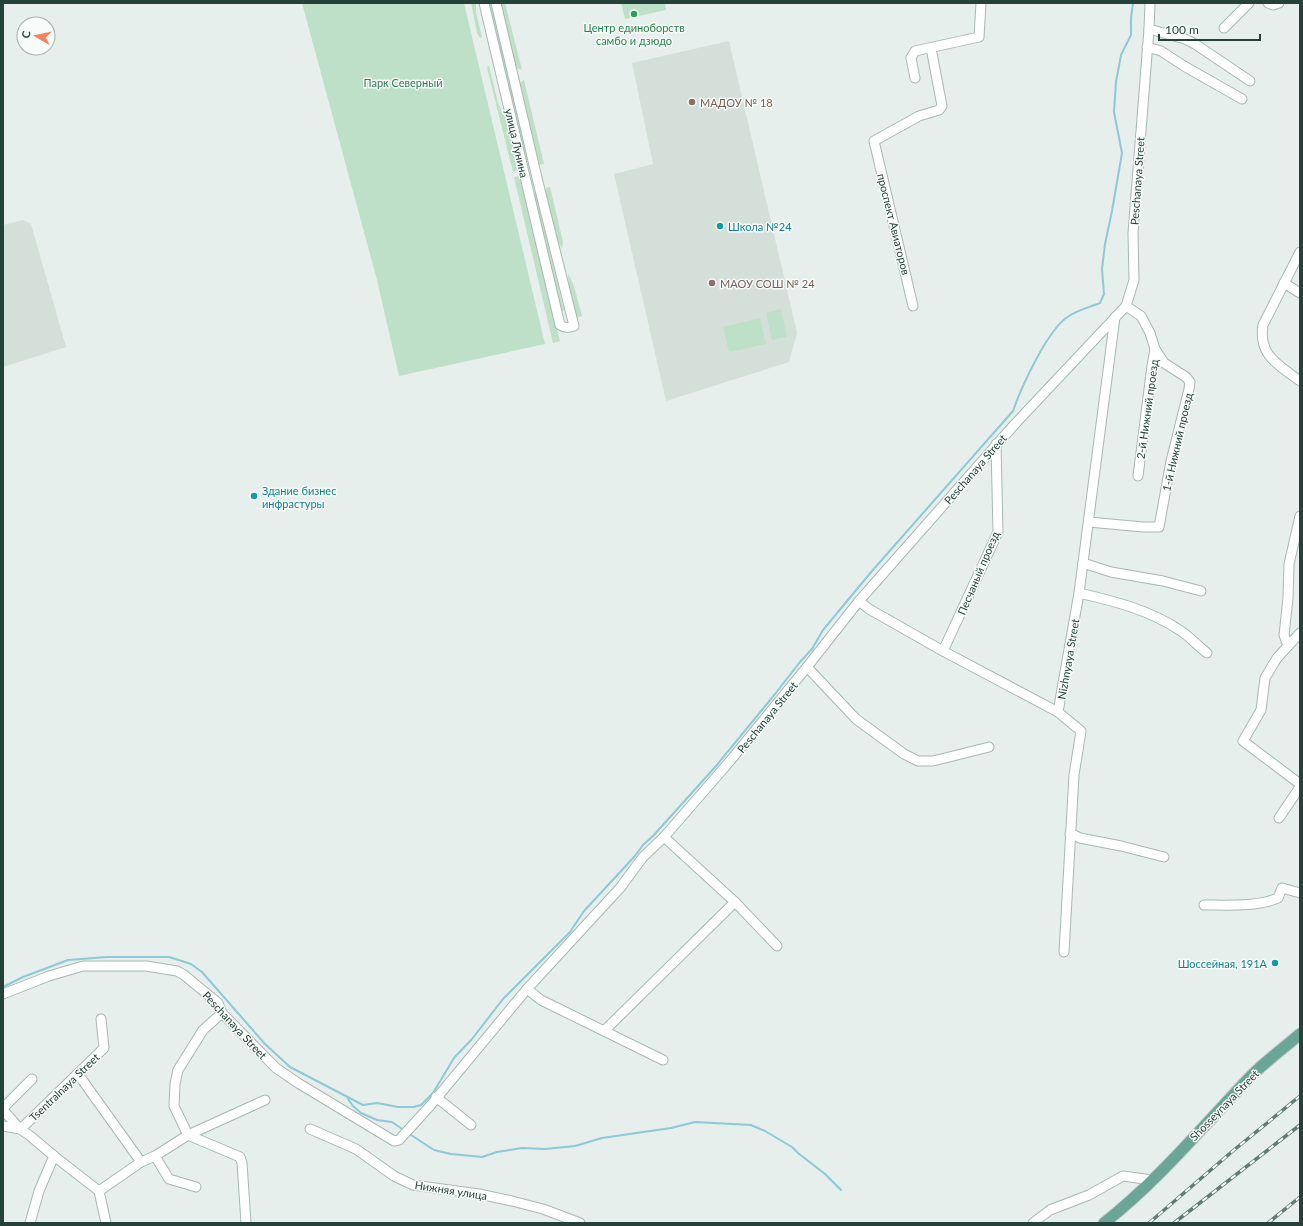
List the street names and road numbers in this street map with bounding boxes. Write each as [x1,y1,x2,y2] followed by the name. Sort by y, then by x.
[503,107,531,179] street label: улица Лунина
[1127,137,1147,225] street label: Peschanaya Street
[875,172,913,276] street label: проспект Авиаторов
[1134,358,1160,460] street label: 2-й Нижний проезд
[1159,391,1195,493] street label: 1-й Нижний проезд
[941,431,1009,506] street label: Peschanaya Street
[955,529,1002,617] street label: Песчаный проезд
[1054,618,1082,700] street label: Nizhnyaya Street
[734,679,800,755] street label: Peschanaya Street
[200,988,270,1062] street label: Peschanaya Street
[26,1050,102,1124] street label: Tsentralnaya Street
[1187,1067,1261,1143] street label: Shosseynaya Street
[414,1178,488,1202] street label: Нижняя улица

